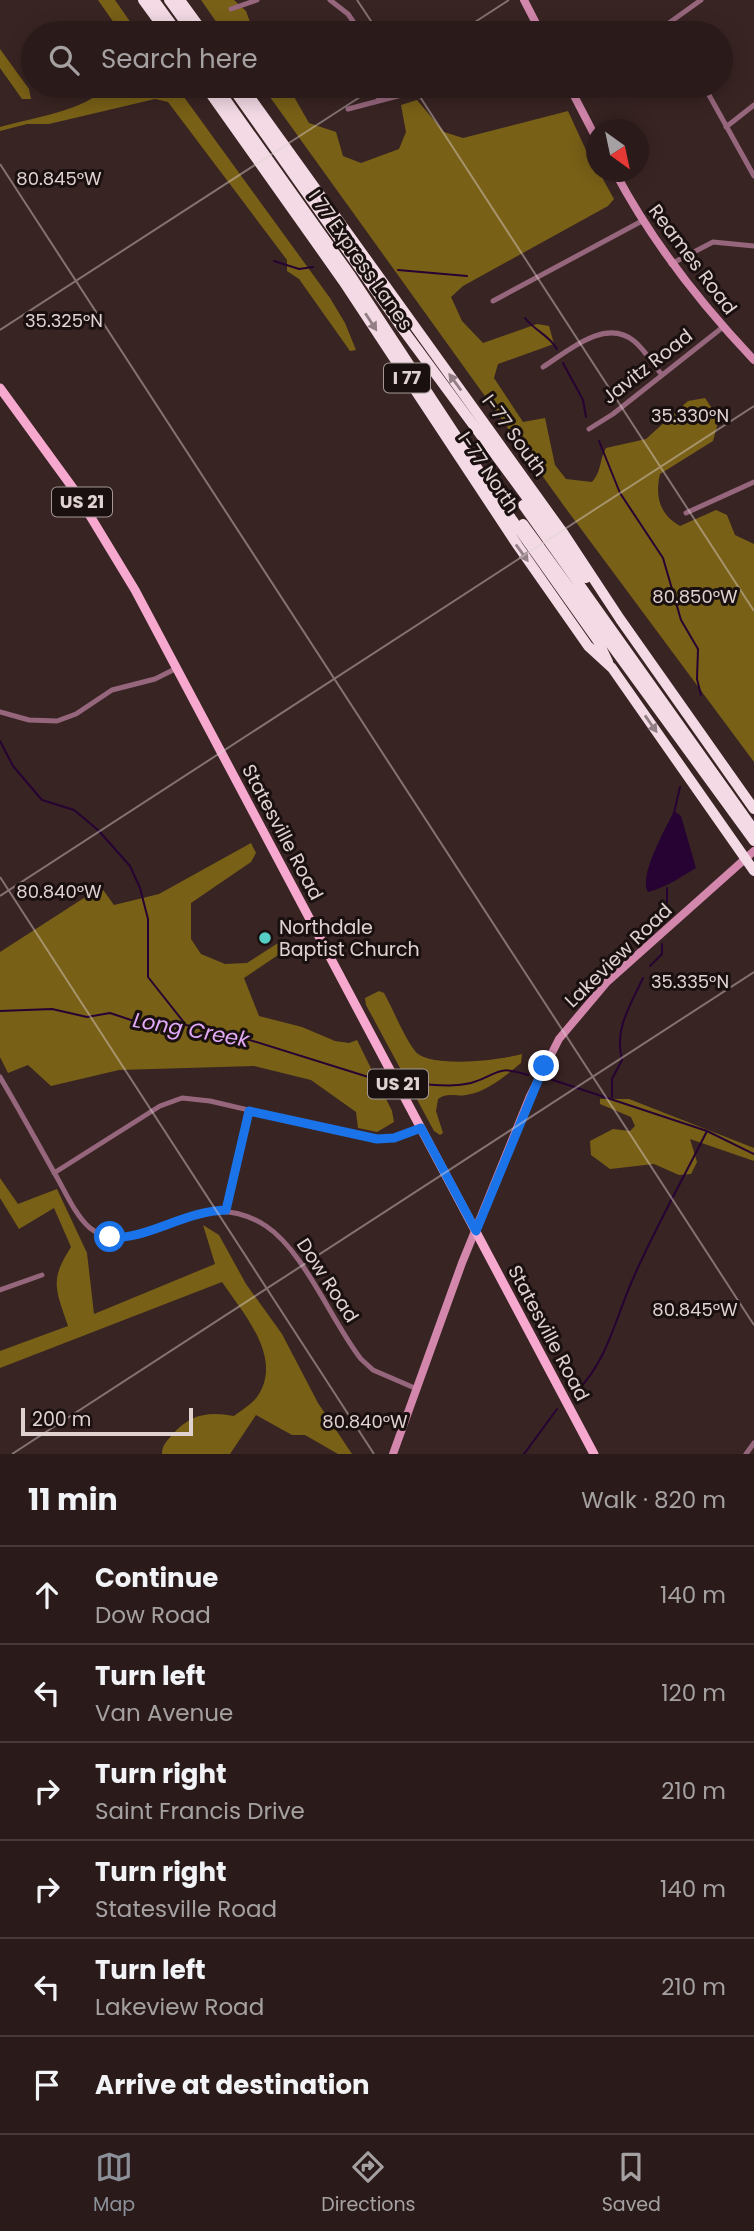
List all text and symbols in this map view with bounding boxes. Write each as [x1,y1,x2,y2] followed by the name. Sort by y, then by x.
[21,21,733,98] search box
[45,41,83,79] icon: search
[101,41,258,77] text: Search here
[586,119,649,182] north arrow
[16,166,102,191] text: 80.845°W
[302,185,419,336] street label: I 77 Express Lanes
[642,198,743,320] street label: Reames Road
[25,308,103,333] text: 35.325°N
[364,312,377,332] one-way arrow
[596,322,698,410] street label: Javitz Road
[384,364,430,392] road number: I 77
[448,373,462,391] one-way arrow
[476,389,554,482] street label: I-77 South
[651,403,729,428] text: 35.330°N
[451,426,526,518] street label: I-77 North
[52,488,112,516] road number: US 21
[515,544,529,562] one-way arrow
[652,584,738,609] text: 80.850°W
[644,715,658,733] one-way arrow
[235,759,330,905] street label: Statesville Road
[16,879,102,904] text: 80.840°W
[559,897,678,1014] street label: Lakeview Road
[279,914,420,963] place label: Northdale Baptist Church
[257,930,273,946] marker: Northdale Baptist Church
[651,969,729,994] text: 35.335°N
[131,1005,253,1054] water label: Long Creek
[528,1050,559,1081] route end
[368,1070,428,1098] road number: US 21
[94,1221,125,1252] route start
[290,1233,365,1328] street label: Dow Road
[501,1260,596,1406] street label: Statesville Road
[652,1297,738,1322] text: 80.845°W
[21,1405,192,1437] scale bar
[32,1406,91,1433] text: 200 m
[322,1409,408,1434] text: 80.840°W
[28,1478,118,1521] text: 11 min
[581,1484,726,1516] text: Walk · 820 m
[95,1560,218,1596] text: Continue
[28,1576,66,1614] icon: ahead
[660,1579,726,1611] text: 140 m
[95,1599,211,1631] text: Dow Road
[95,1658,206,1694] text: Turn left
[28,1674,66,1712] icon: left
[661,1677,726,1709] text: 120 m
[95,1697,233,1729] text: Van Avenue
[95,1756,227,1792] text: Turn right
[28,1772,66,1810] icon: right
[661,1775,726,1807] text: 210 m
[95,1795,305,1827] text: Saint Francis Drive
[95,1854,227,1890] text: Turn right
[28,1870,66,1908] icon: right
[660,1873,726,1905] text: 140 m
[95,1893,277,1925] text: Statesville Road
[95,1952,206,1988] text: Turn left
[28,1968,66,2006] icon: left
[661,1971,726,2003] text: 210 m
[95,1991,264,2023] text: Lakeview Road
[28,2066,66,2104] icon: arrive
[95,2067,370,2103] text: Arrive at destination
[93,2148,135,2219] tab: Map
[321,2148,416,2219] tab: Directions
[602,2148,661,2219] tab: Saved

